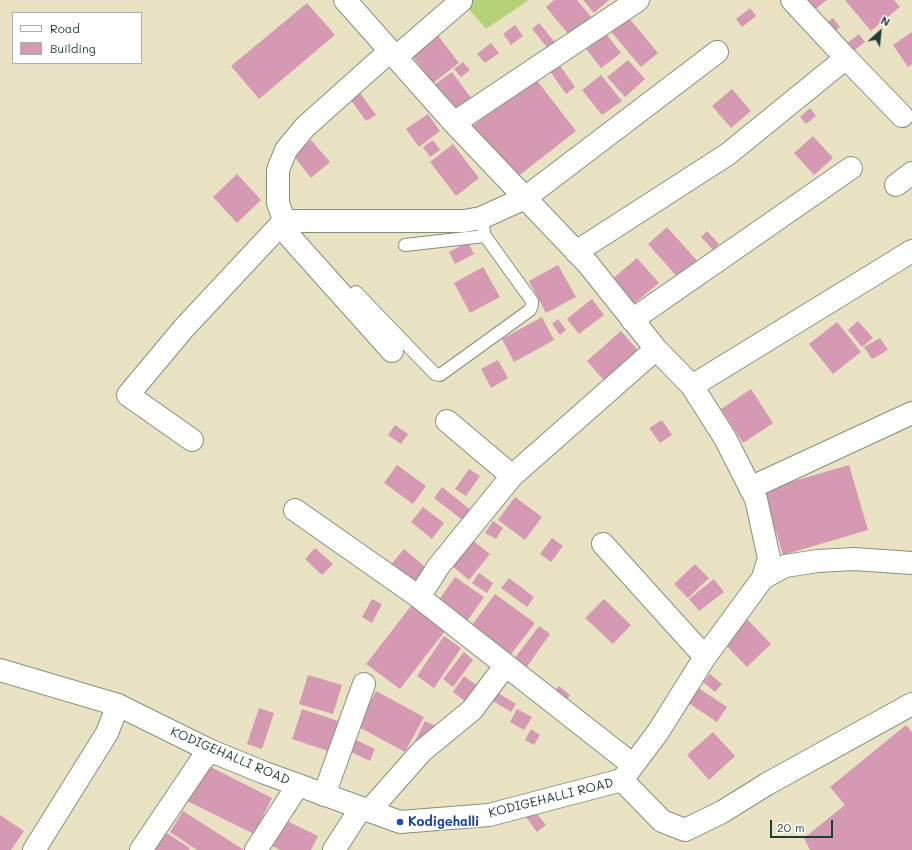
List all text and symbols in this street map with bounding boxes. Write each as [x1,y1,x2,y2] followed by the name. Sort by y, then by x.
[12,12,142,64] legend
[860,12,900,52] north arrow
[879,12,893,29] text: N
[50,20,80,36] text: Road
[50,40,96,56] text: Building
[168,724,292,788] street label: KODIGEHALLI ROAD
[487,775,615,821] street label: KODIGEHALLI ROAD
[772,812,835,838] scale bar
[408,814,480,830] place label: Kodigehalli
[395,817,405,827] marker: Kodigehalli
[777,819,805,835] text: 20 m

